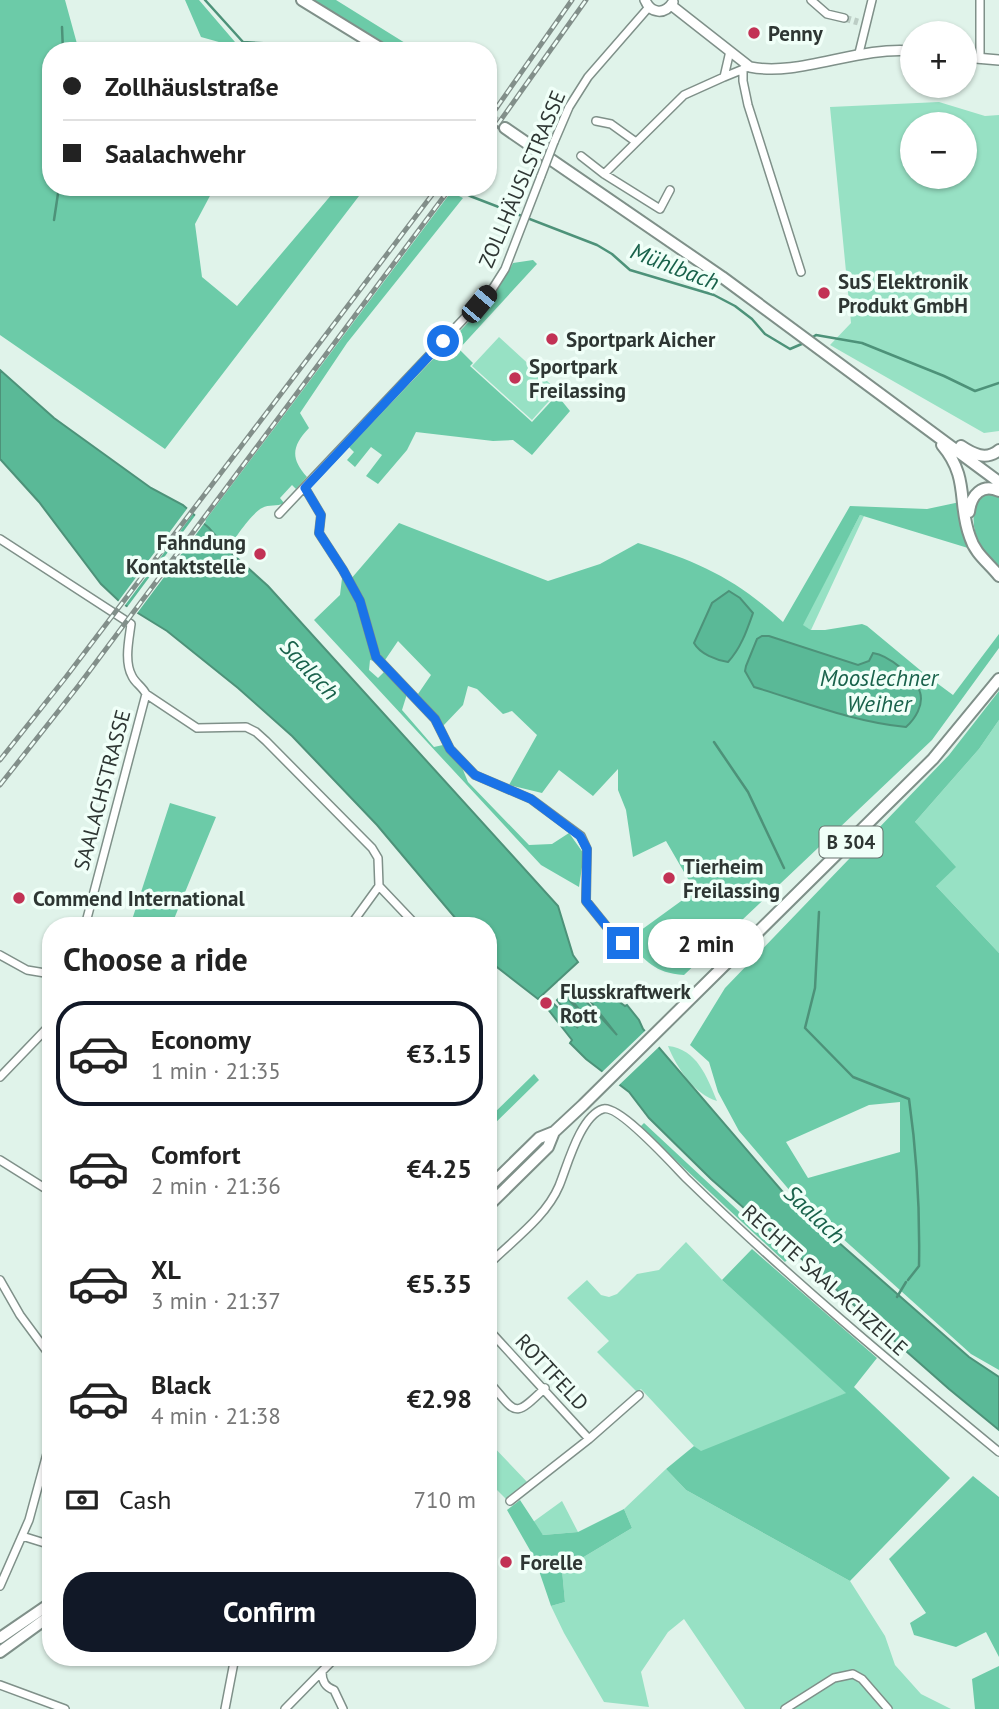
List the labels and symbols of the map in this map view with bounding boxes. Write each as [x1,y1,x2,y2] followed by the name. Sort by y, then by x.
[768,20,824,47] place label: Penny
[746,25,762,41] marker: Penny
[473,86,571,272] street label: ZOLLHÄUSLSTRASSE
[627,236,723,296] water label: Mühlbach
[838,268,969,319] place label: SuS Elektronik Produkt GmbH
[458,281,501,327] car
[816,285,832,301] marker: SuS Elektronik Produkt GmbH
[427,325,459,357] route start
[566,326,716,353] place label: Sportpark Aicher
[544,331,560,347] marker: Sportpark Aicher
[529,353,626,404] place label: Sportpark Freilassing
[507,370,523,386] marker: Sportpark Freilassing
[126,529,246,580] place label: Fahndung Kontaktstelle
[252,546,268,562] marker: Fahndung Kontaktstelle
[274,632,346,706] water label: Saalach
[820,663,940,718] water label: Mooslechner Weiher
[68,707,136,873] street label: SAALACHSTRASSE
[820,827,882,858] road number: B 304
[683,853,780,904] place label: Tierheim Freilassing
[661,870,677,886] marker: Tierheim Freilassing
[33,885,245,912] place label: Commend International
[11,890,27,906] marker: Commend International
[648,918,763,968] callout: 2 min
[607,927,639,959] route end
[560,978,691,1029] place label: Flusskraftwerk Rott
[538,995,554,1011] marker: Flusskraftwerk Rott
[778,1178,852,1250] water label: Saalach
[736,1198,914,1362] street label: RECHTE SAALACHZEILE
[510,1328,594,1416] street label: ROTTFELD
[520,1549,583,1576] place label: Forelle
[498,1554,514,1570] marker: Forelle

